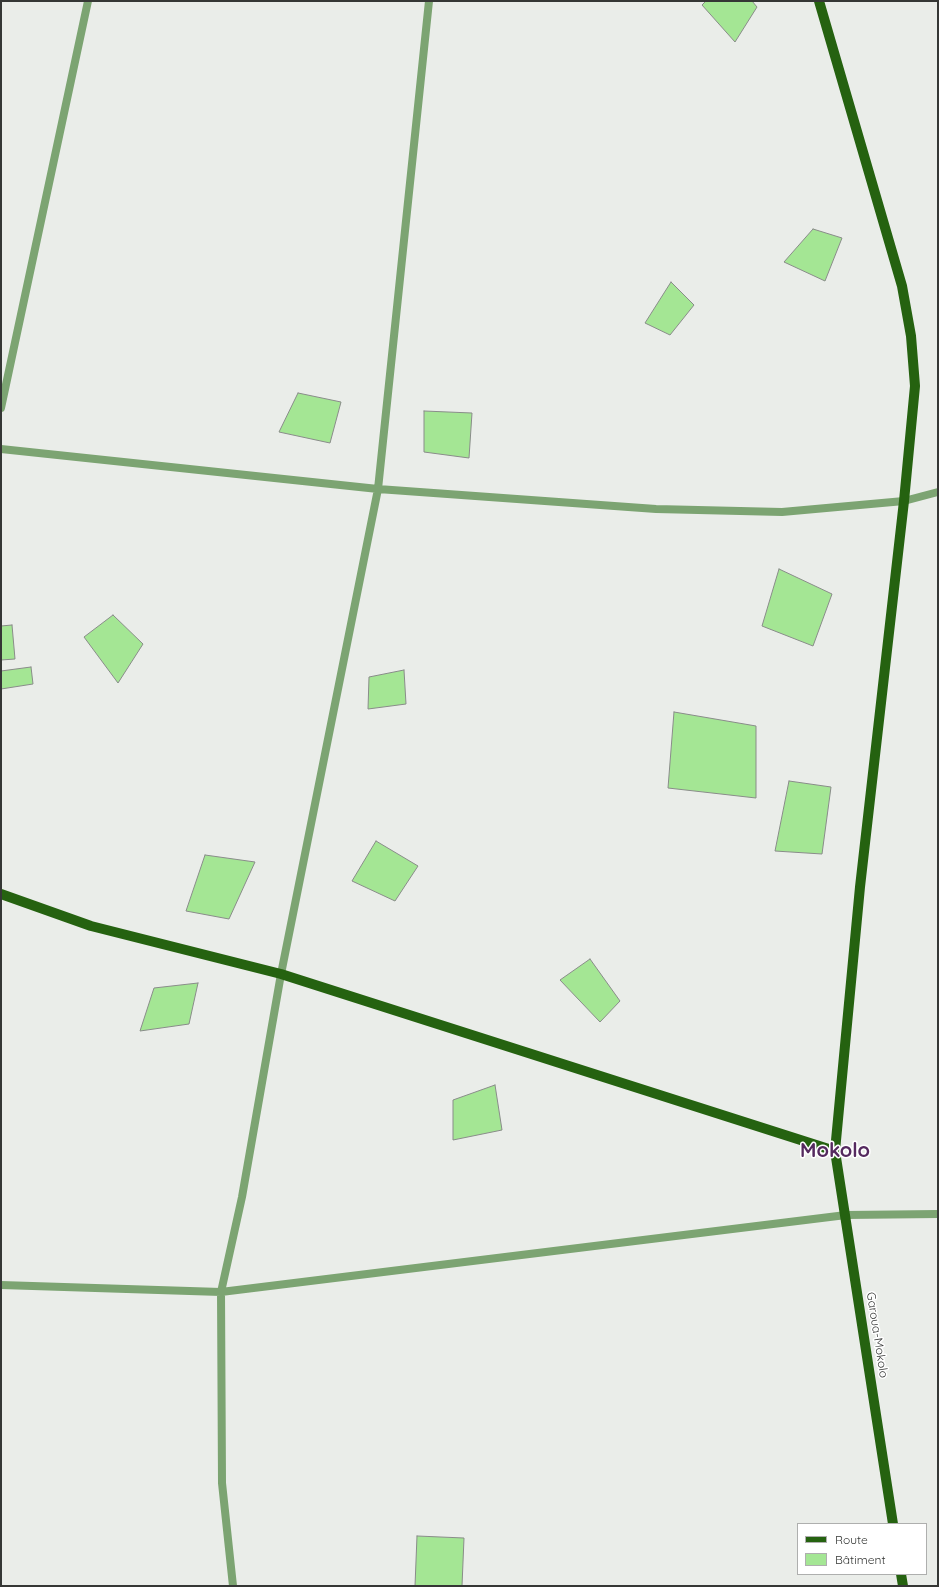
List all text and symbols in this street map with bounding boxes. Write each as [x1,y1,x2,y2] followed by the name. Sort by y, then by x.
[800,1139,870,1163] district label: Mokolo
[863,1291,891,1379] street label: Garoua-Mokolo
[797,1523,927,1575] legend
[835,1532,868,1547] text: Route
[835,1552,885,1567] text: Bâtiment

